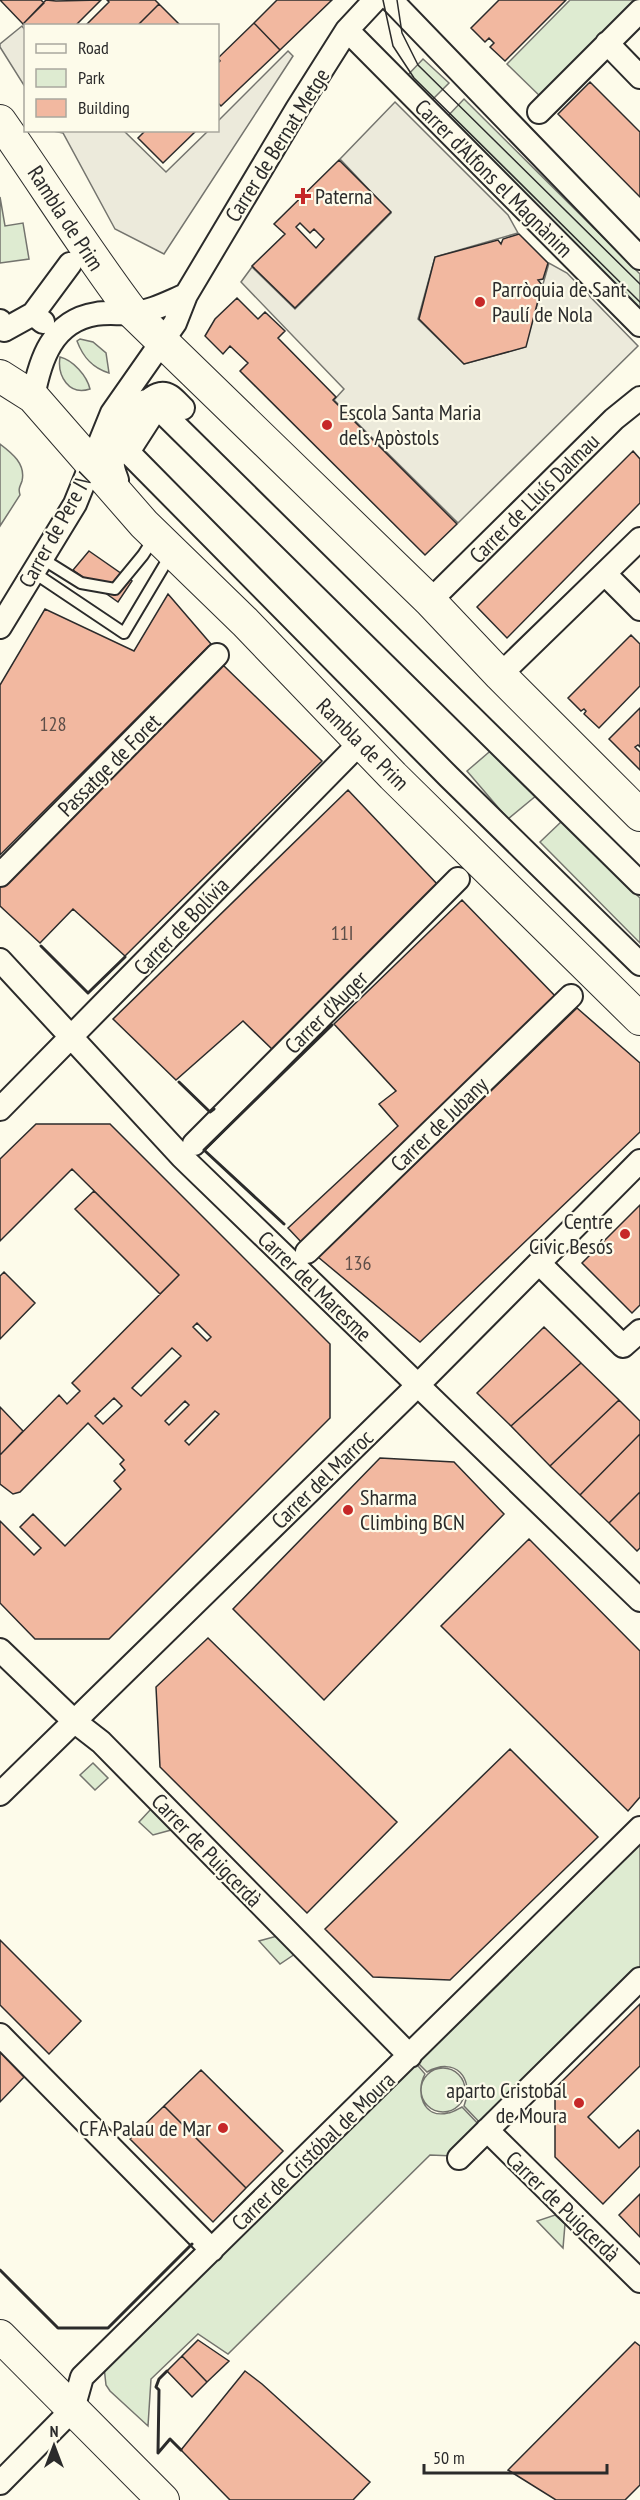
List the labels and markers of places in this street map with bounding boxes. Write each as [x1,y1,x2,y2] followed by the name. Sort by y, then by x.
[315,182,373,210] place label: Paterna
[296,189,310,203] marker: Paterna
[492,275,626,328] place label: Parròquia de Sant Paulí de Nola
[473,295,487,309] marker: Parròquia de Sant Paulí de Nola
[339,398,481,451] place label: Escola Santa Maria dels Apòstols
[320,418,334,432] marker: Escola Santa Maria dels Apòstols
[529,1207,613,1260] place label: Centre Civic Besós
[618,1227,632,1241] marker: Centre Civic Besós
[360,1483,465,1536] place label: Sharma Climbing BCN
[341,1503,355,1517] marker: Sharma Climbing BCN
[446,2076,568,2129] place label: aparto Cristobal de Moura
[572,2096,586,2110] marker: aparto Cristobal de Moura
[79,2114,211,2142] place label: CFA Palau de Mar
[216,2121,230,2135] marker: CFA Palau de Mar

